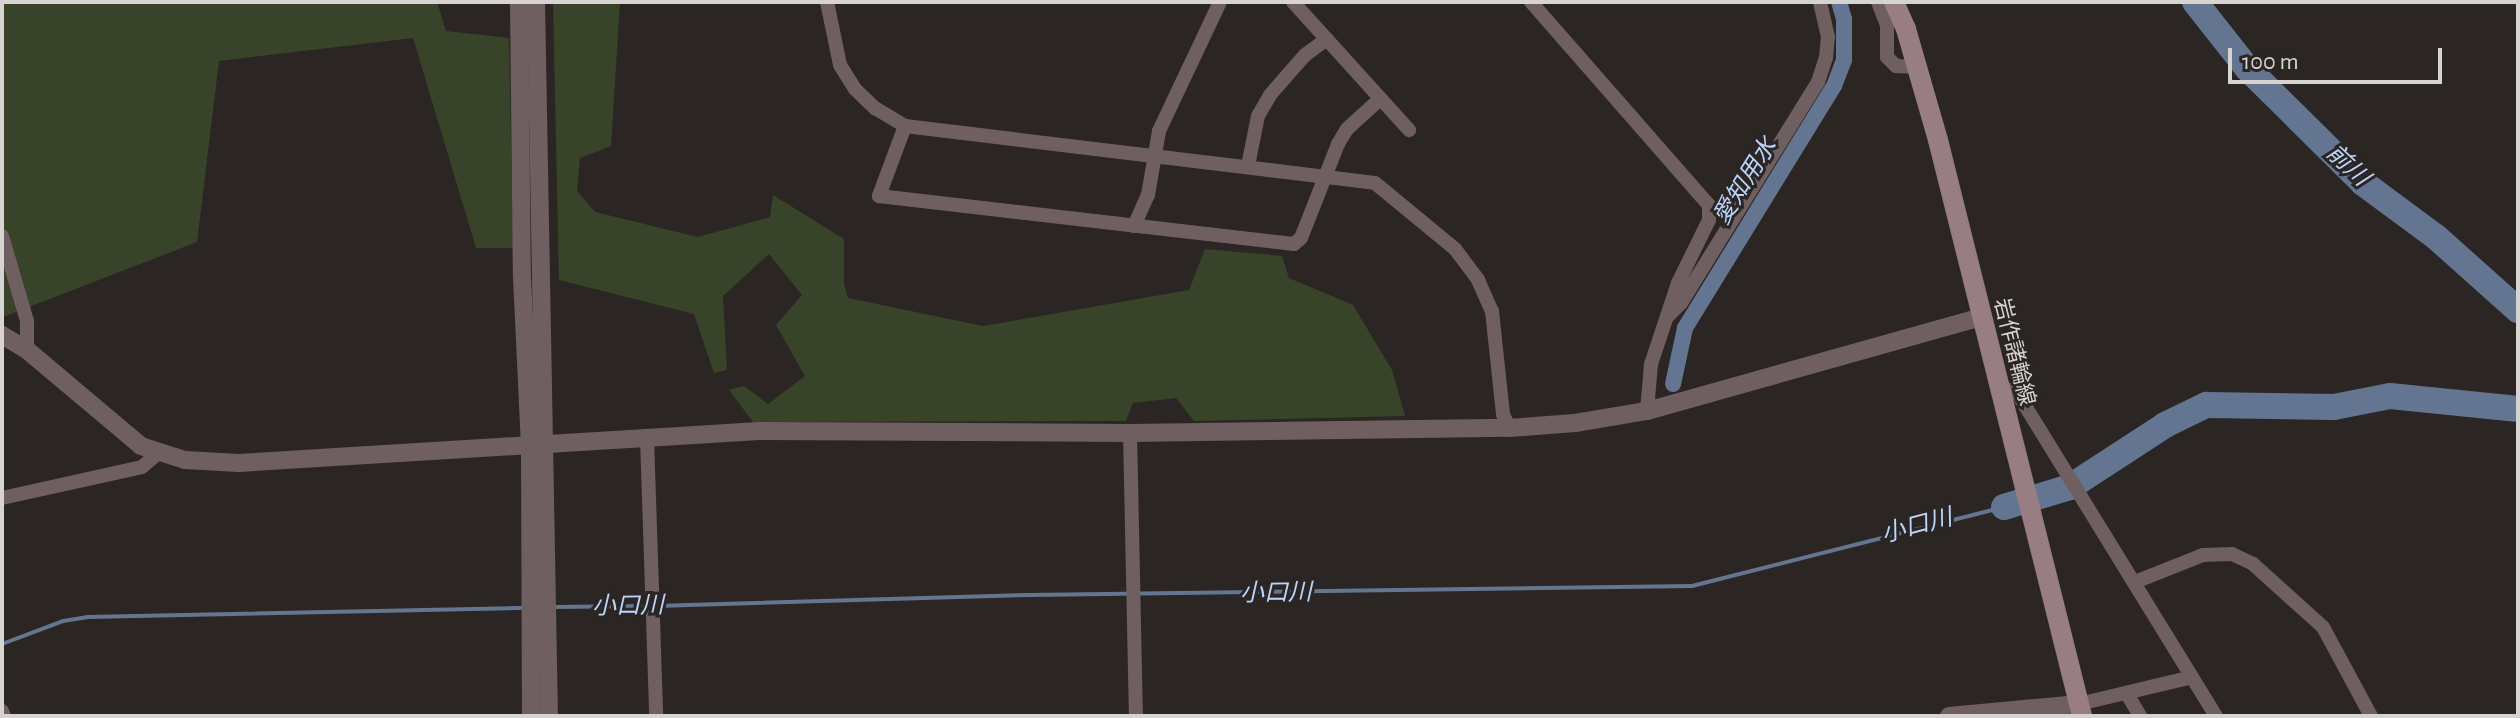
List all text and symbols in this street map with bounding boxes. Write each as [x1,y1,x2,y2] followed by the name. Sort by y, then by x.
[2232,32,2446,82] scale bar
[2242,50,2299,74] text: 100 m
[1708,134,1784,230] water label: 愛知用水
[2320,139,2374,193] water label: 前川
[1988,295,2040,409] street label: 岩作諸輪線
[1878,504,1956,550] water label: 小口川
[1240,579,1312,609] water label: 小口川
[592,592,664,622] water label: 小口川

